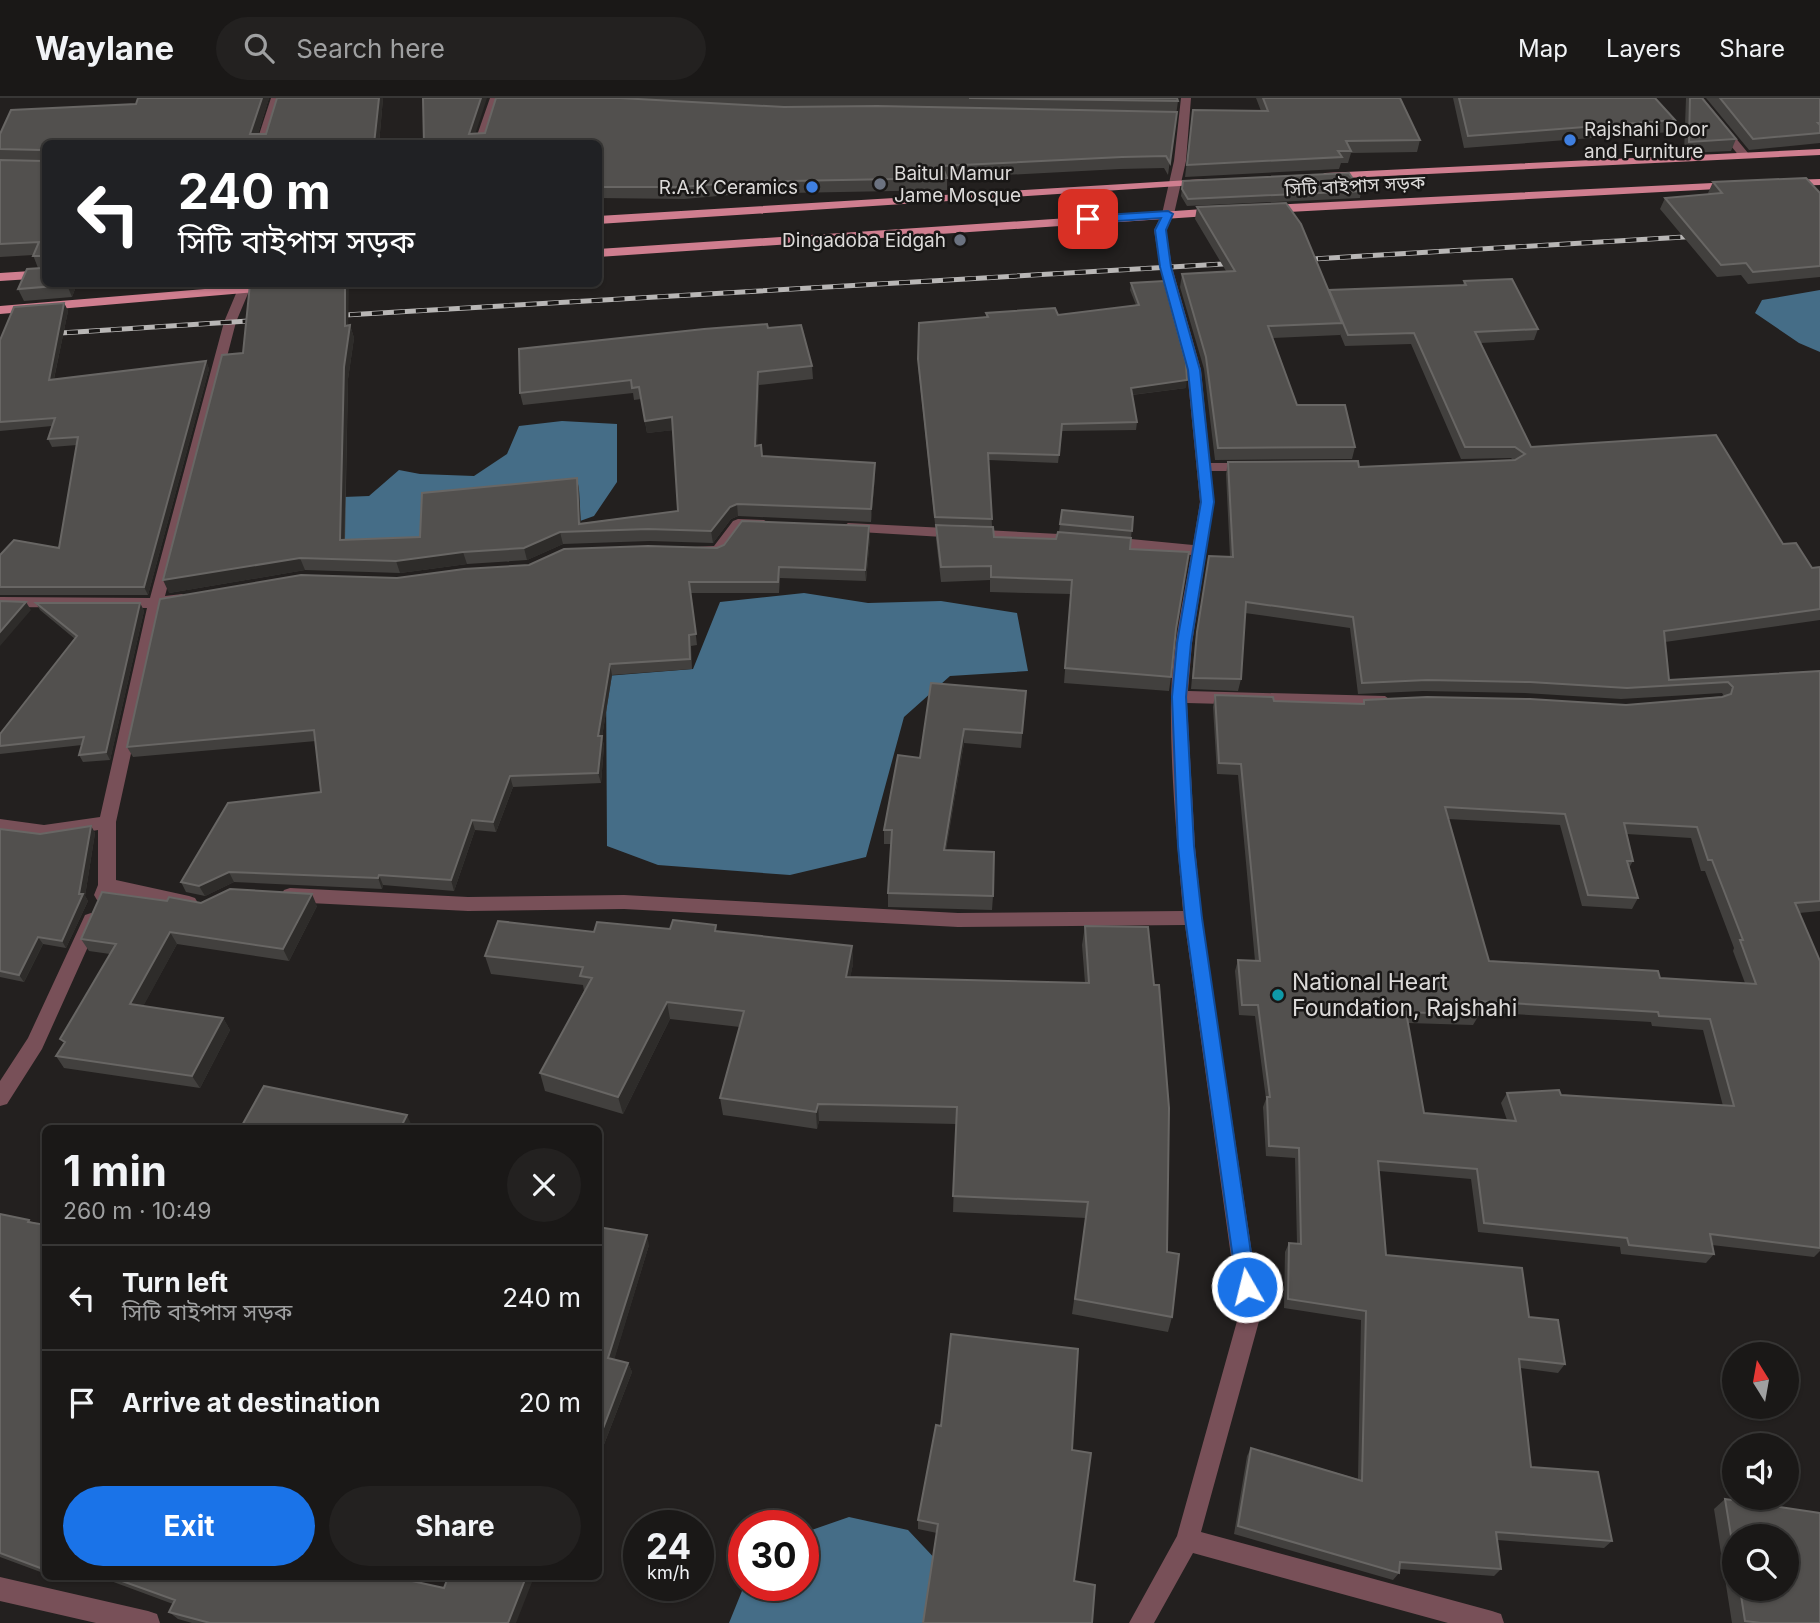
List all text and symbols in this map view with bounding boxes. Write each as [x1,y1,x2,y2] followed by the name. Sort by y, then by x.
[216,17,706,80] search box
[35,28,174,68] text: Waylane
[240,29,278,67] icon: search
[296,33,445,64] text: Search here
[1518,34,1568,63] text: Map
[1606,34,1681,63] text: Layers
[1719,34,1785,63] text: Share
[1584,118,1708,163] place label: Rajshahi Door and Furniture
[1562,132,1578,148] marker: Rajshahi Door and Furniture
[178,162,331,221] text: 240 m
[894,162,1021,207] place label: Baitul Mamur Jame Mosque
[63,168,154,259] icon: left
[1283,171,1427,201] street label: সিটি বাইপাস সড়ক
[659,176,798,199] place label: R.A.K Ceramics
[872,176,888,192] marker: Baitul Mamur Jame Mosque
[804,179,820,195] marker: R.A.K Ceramics
[1058,189,1118,249] pin
[1069,200,1107,238] icon: arrive
[178,222,415,261] text: সিটি বাইপাস সড়ক
[782,229,946,252] place label: Dingadoba Eidgah
[952,232,968,248] marker: Dingadoba Eidgah
[1292,968,1517,1022] place label: National Heart Foundation, Rajshahi
[1270,987,1286,1003] marker: National Heart Foundation, Rajshahi
[63,1145,167,1196] text: 1 min
[507,1148,581,1222] button: close
[63,1197,212,1225] text: 260 m · 10:49
[1210,1250,1284,1324] position arrow
[122,1267,228,1298] text: Turn left
[63,1279,101,1317] icon: left
[502,1282,581,1313] text: 240 m
[122,1298,292,1326] text: সিটি বাইপাস সড়ক
[1722,1342,1799,1419] north arrow
[1722,1342,1799,1601] map controls
[63,1384,101,1422] icon: arrive
[122,1387,381,1418] text: Arrive at destination
[519,1387,581,1418] text: 20 m
[1722,1433,1799,1510] button: sound
[63,1486,315,1566] button: Exit
[329,1486,581,1566] button: Share
[728,1510,819,1601] speed limit sign: 30
[1722,1524,1799,1601] button: search
[646,1525,691,1567] text: 24
[647,1562,690,1583] text: km/h

